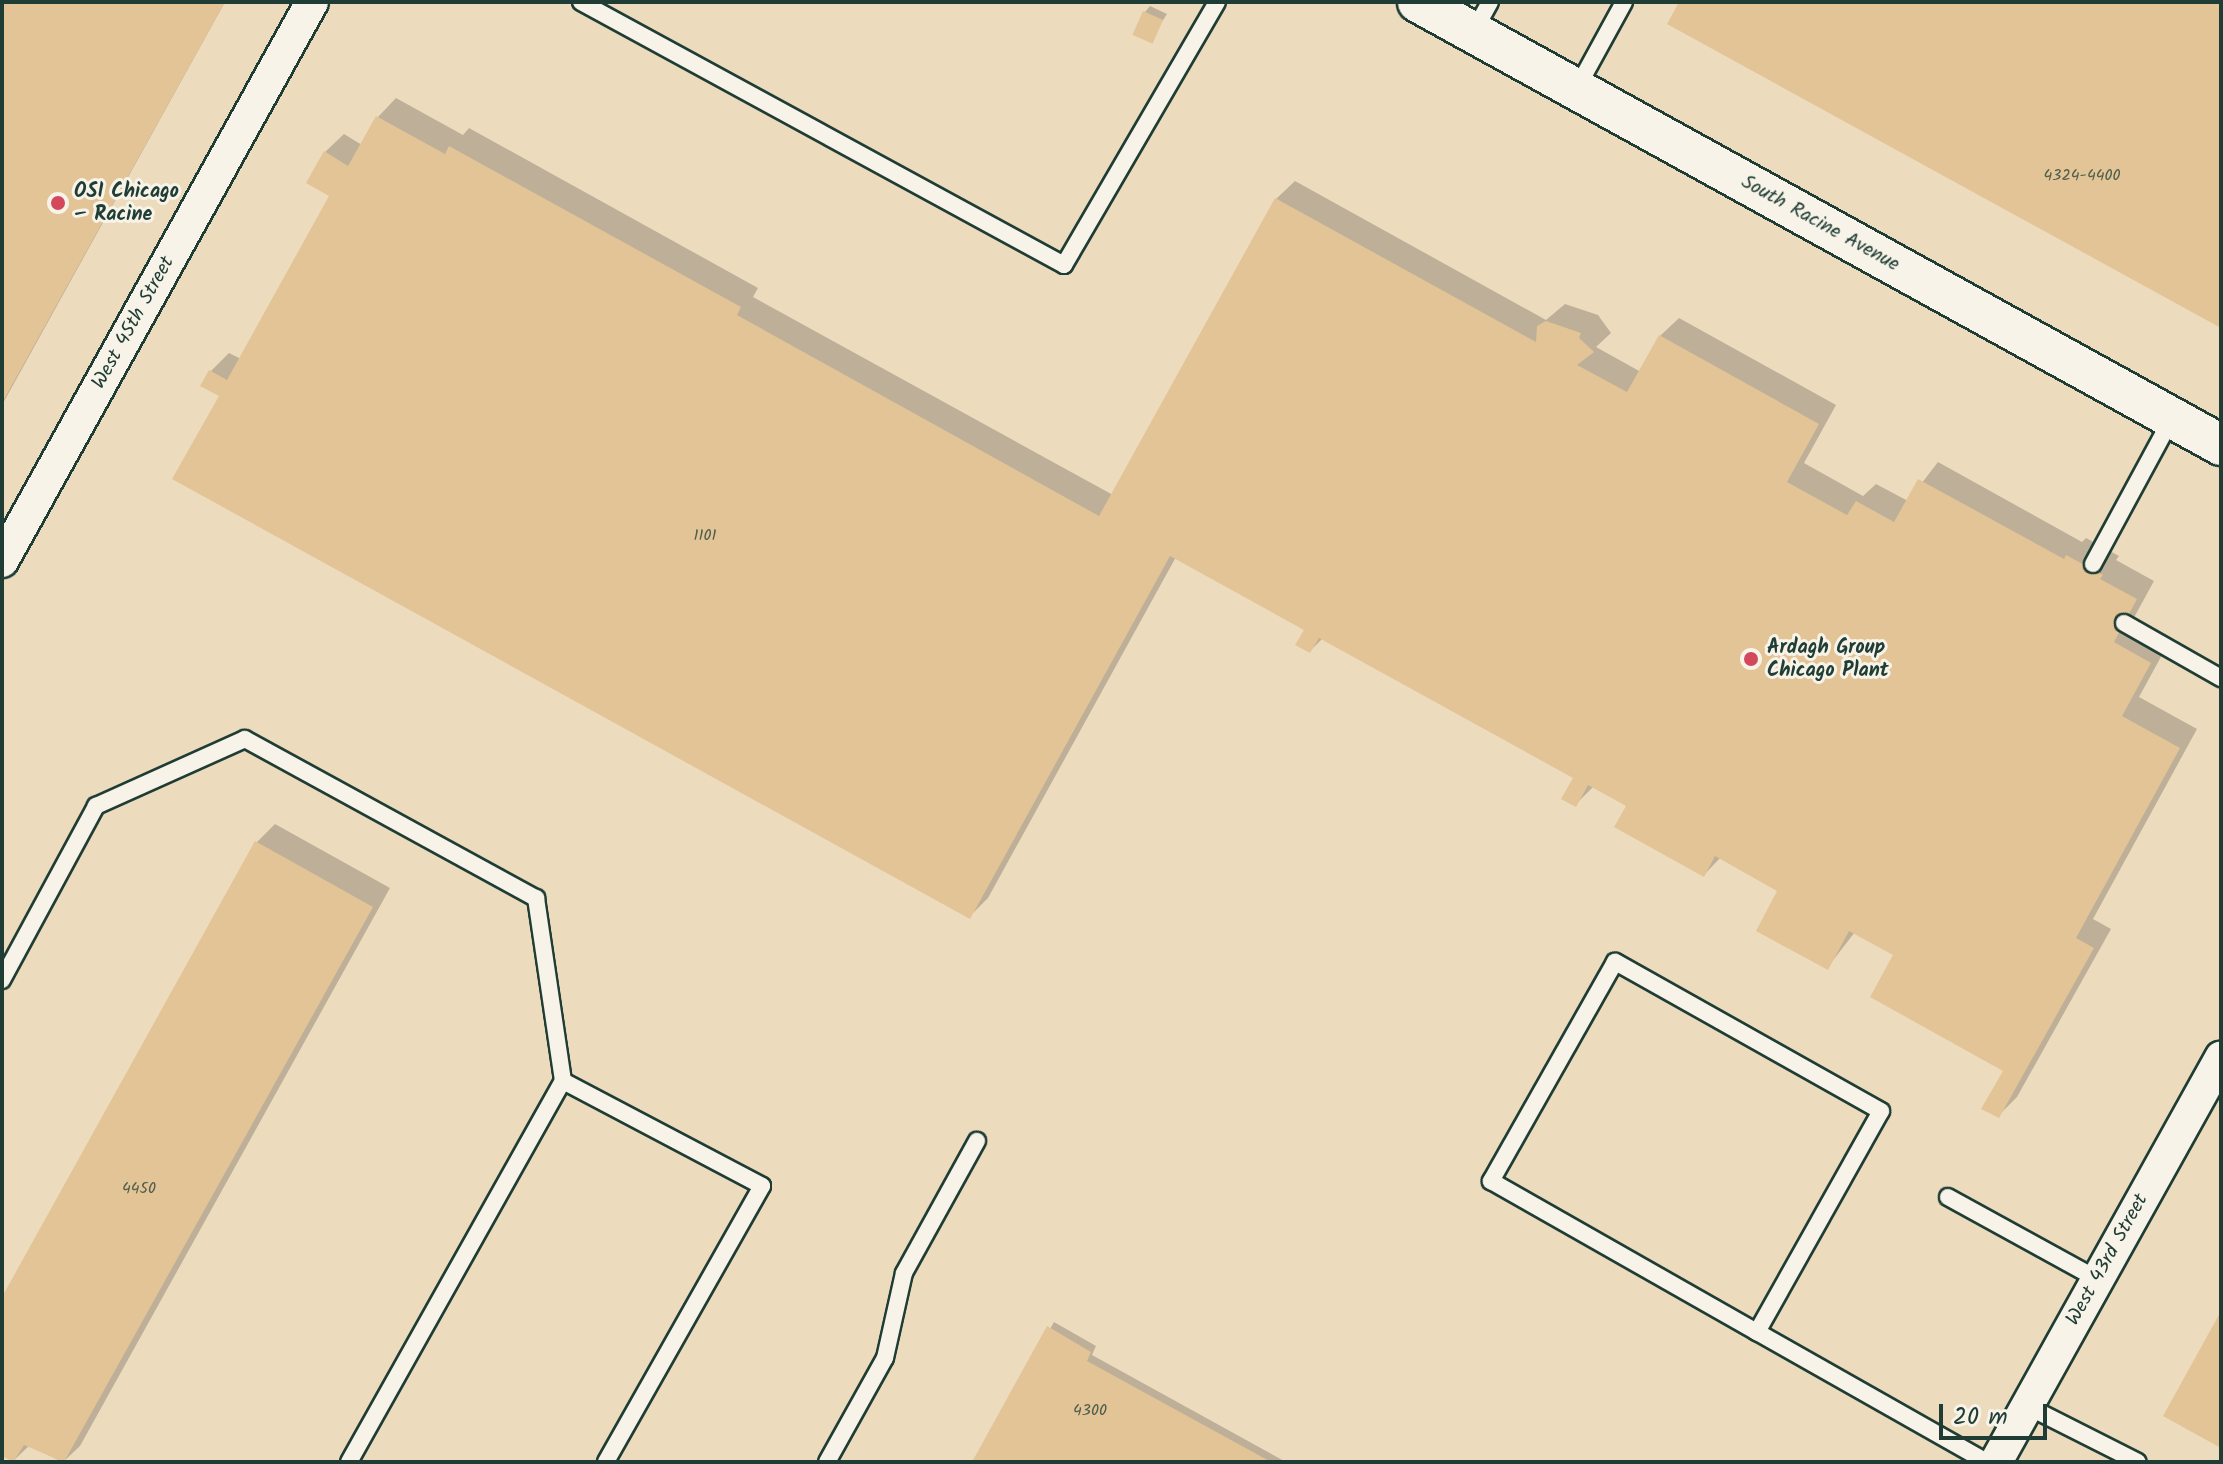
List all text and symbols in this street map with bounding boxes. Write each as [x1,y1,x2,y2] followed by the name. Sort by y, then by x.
[2043,166,2121,186] house number: 4324-4400
[1737,171,1903,277] street label: South Racine Avenue
[74,180,179,227] place label: OSI Chicago – Racine
[49,194,67,212] marker: OSI Chicago – Racine
[88,253,180,393] street label: West 45th Street
[693,526,717,546] house number: 1101
[1767,636,1889,683] place label: Ardagh Group Chicago Plant
[1742,650,1760,668] marker: Ardagh Group Chicago Plant
[122,1179,156,1199] house number: 4450
[2062,1190,2154,1330] street label: West 43rd Street
[1943,1388,2051,1438] scale bar
[1953,1398,2008,1437] text: 20 m
[1073,1401,1107,1421] house number: 4300

